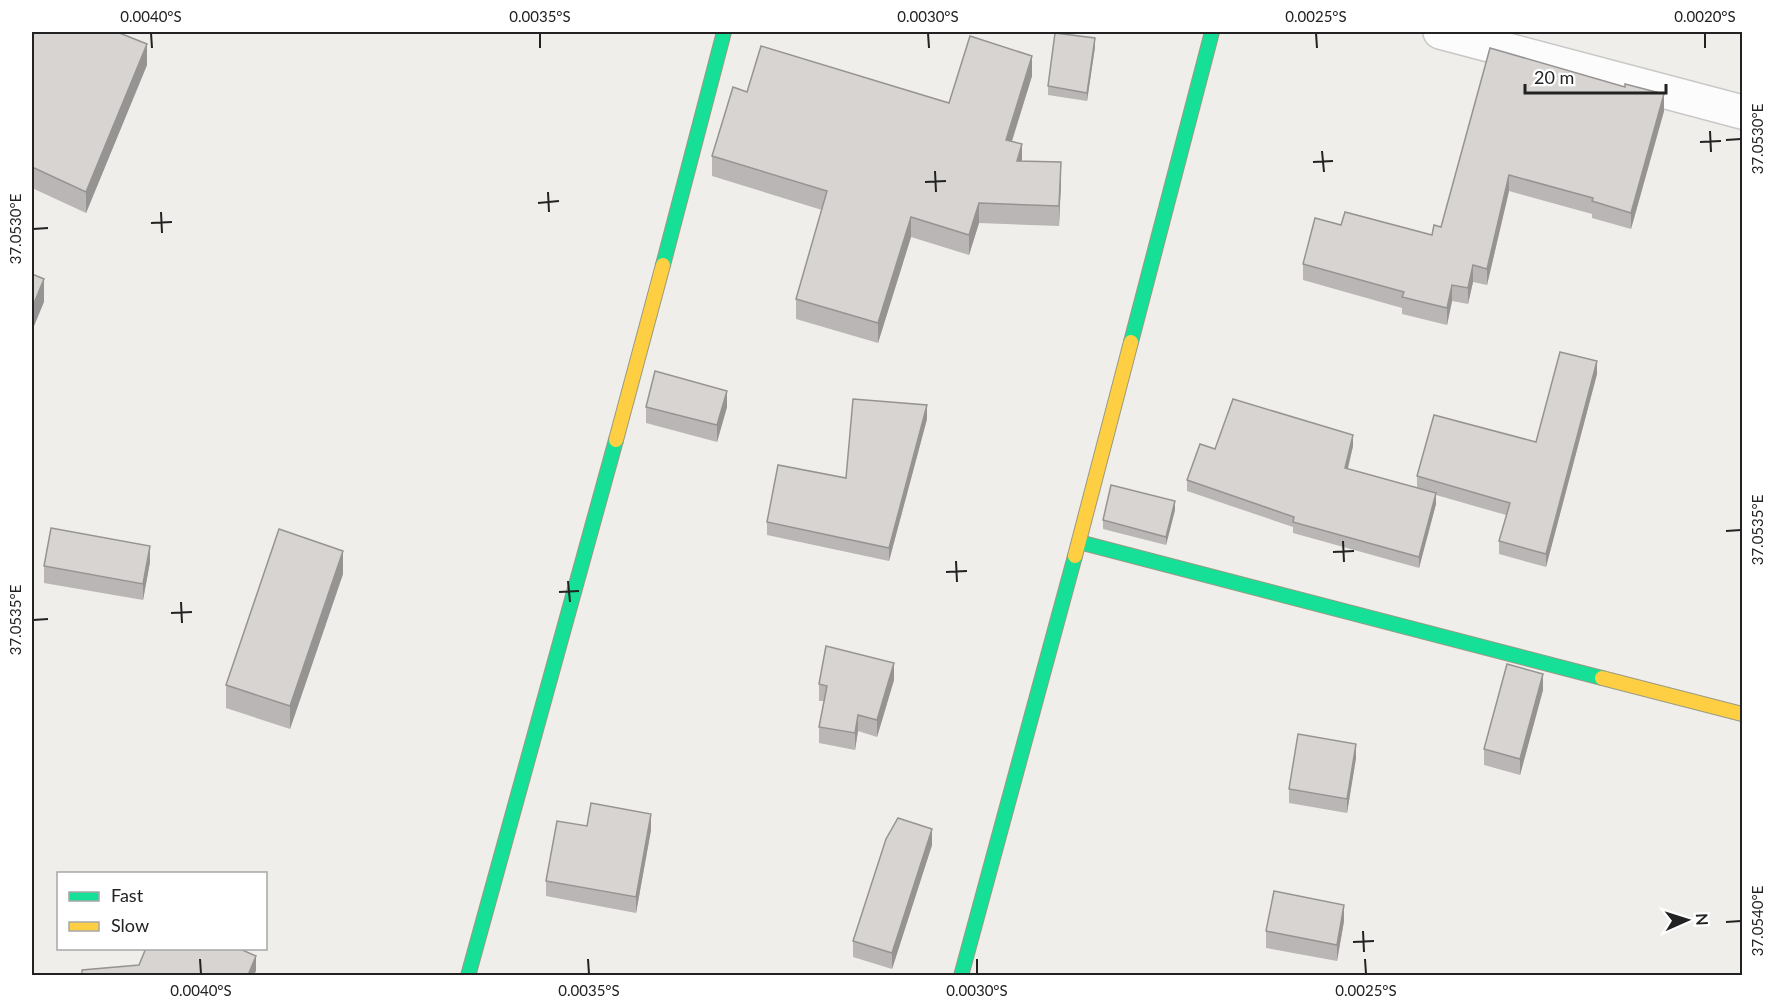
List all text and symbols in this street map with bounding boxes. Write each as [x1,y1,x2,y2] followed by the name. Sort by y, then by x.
[120,7,182,25] text: 0.0040°S
[509,7,571,25] text: 0.0035°S
[897,7,959,25] text: 0.0030°S
[1285,7,1347,25] text: 0.0025°S
[1674,7,1736,25] text: 0.0020°S
[1525,57,1666,95] scale bar
[1534,66,1574,88] text: 20 m
[1748,104,1766,174] text: 37.0530°E
[6,194,24,264] text: 37.0530°E
[1748,495,1766,565] text: 37.0535°E
[6,585,24,655] text: 37.0535°E
[57,872,267,950] legend
[111,884,144,906] text: Fast
[1748,886,1766,956] text: 37.0540°E
[1657,890,1717,950] north arrow
[1693,913,1712,926] text: N
[111,914,149,936] text: Slow
[170,981,232,999] text: 0.0040°S
[558,981,620,999] text: 0.0035°S
[946,981,1008,999] text: 0.0030°S
[1335,981,1397,999] text: 0.0025°S

